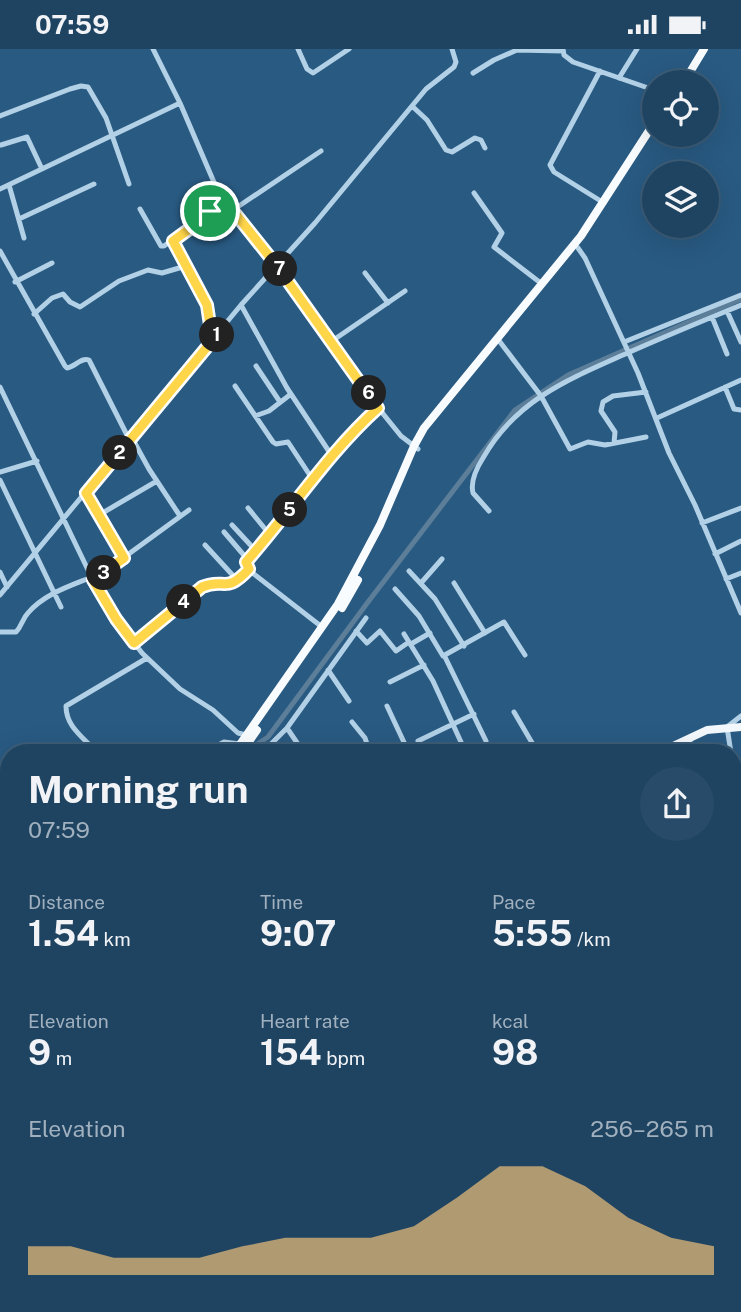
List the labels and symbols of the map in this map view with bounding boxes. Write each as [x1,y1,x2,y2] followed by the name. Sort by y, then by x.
[180,181,240,241] pin
[262,251,298,287] pin: 7
[200,317,234,353] pin: 1
[352,375,386,411] pin: 6
[102,435,138,471] pin: 2
[272,493,308,527] pin: 5
[86,555,122,591] pin: 3
[166,585,202,619] pin: 4

